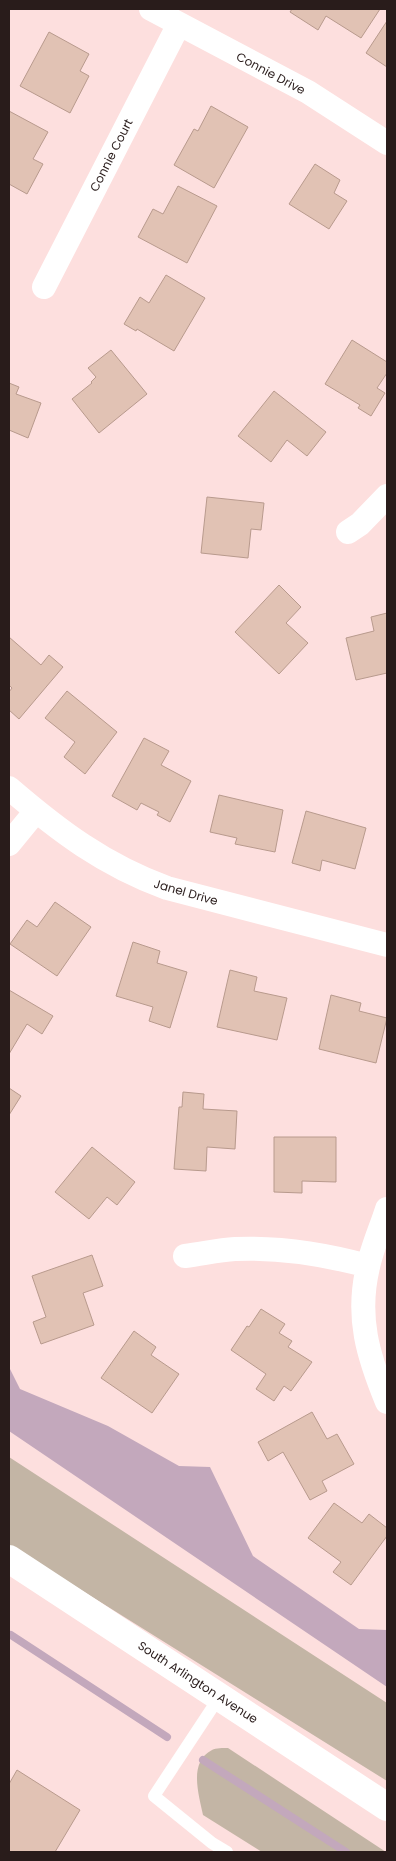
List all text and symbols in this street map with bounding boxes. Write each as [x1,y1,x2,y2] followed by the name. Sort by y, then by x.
[233,48,309,98] street label: Connie Drive
[85,116,137,194] street label: Connie Court
[152,875,220,909] street label: Janel Drive
[135,1637,261,1727] street label: South Arlington Avenue

